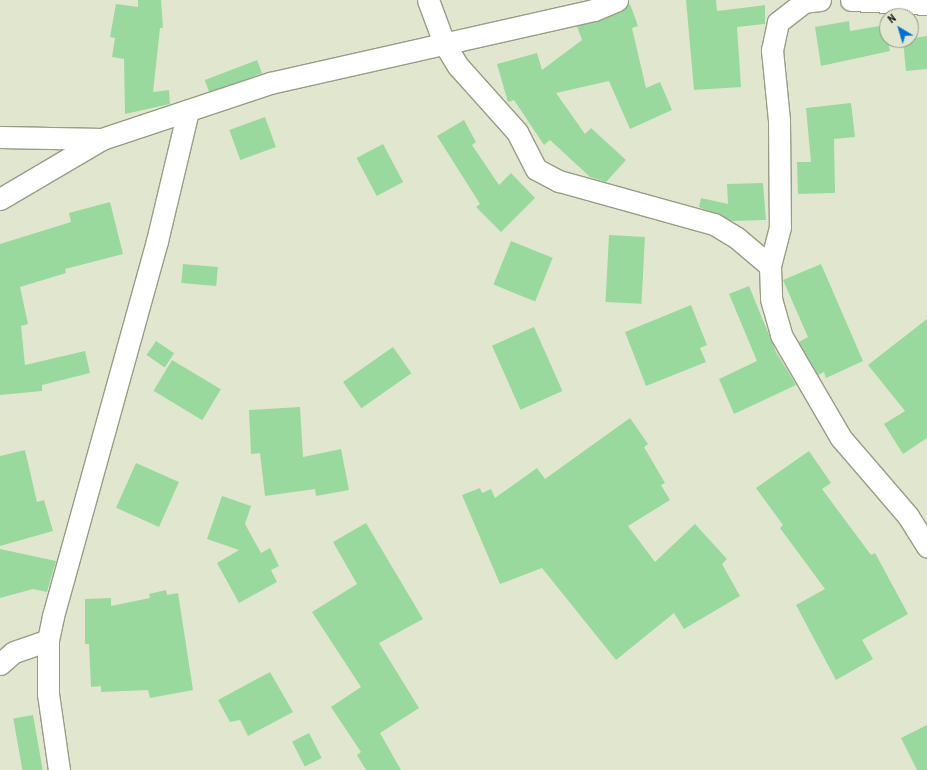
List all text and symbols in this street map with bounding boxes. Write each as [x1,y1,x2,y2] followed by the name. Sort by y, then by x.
[879,8,919,48] north arrow
[885,12,899,26] text: N

